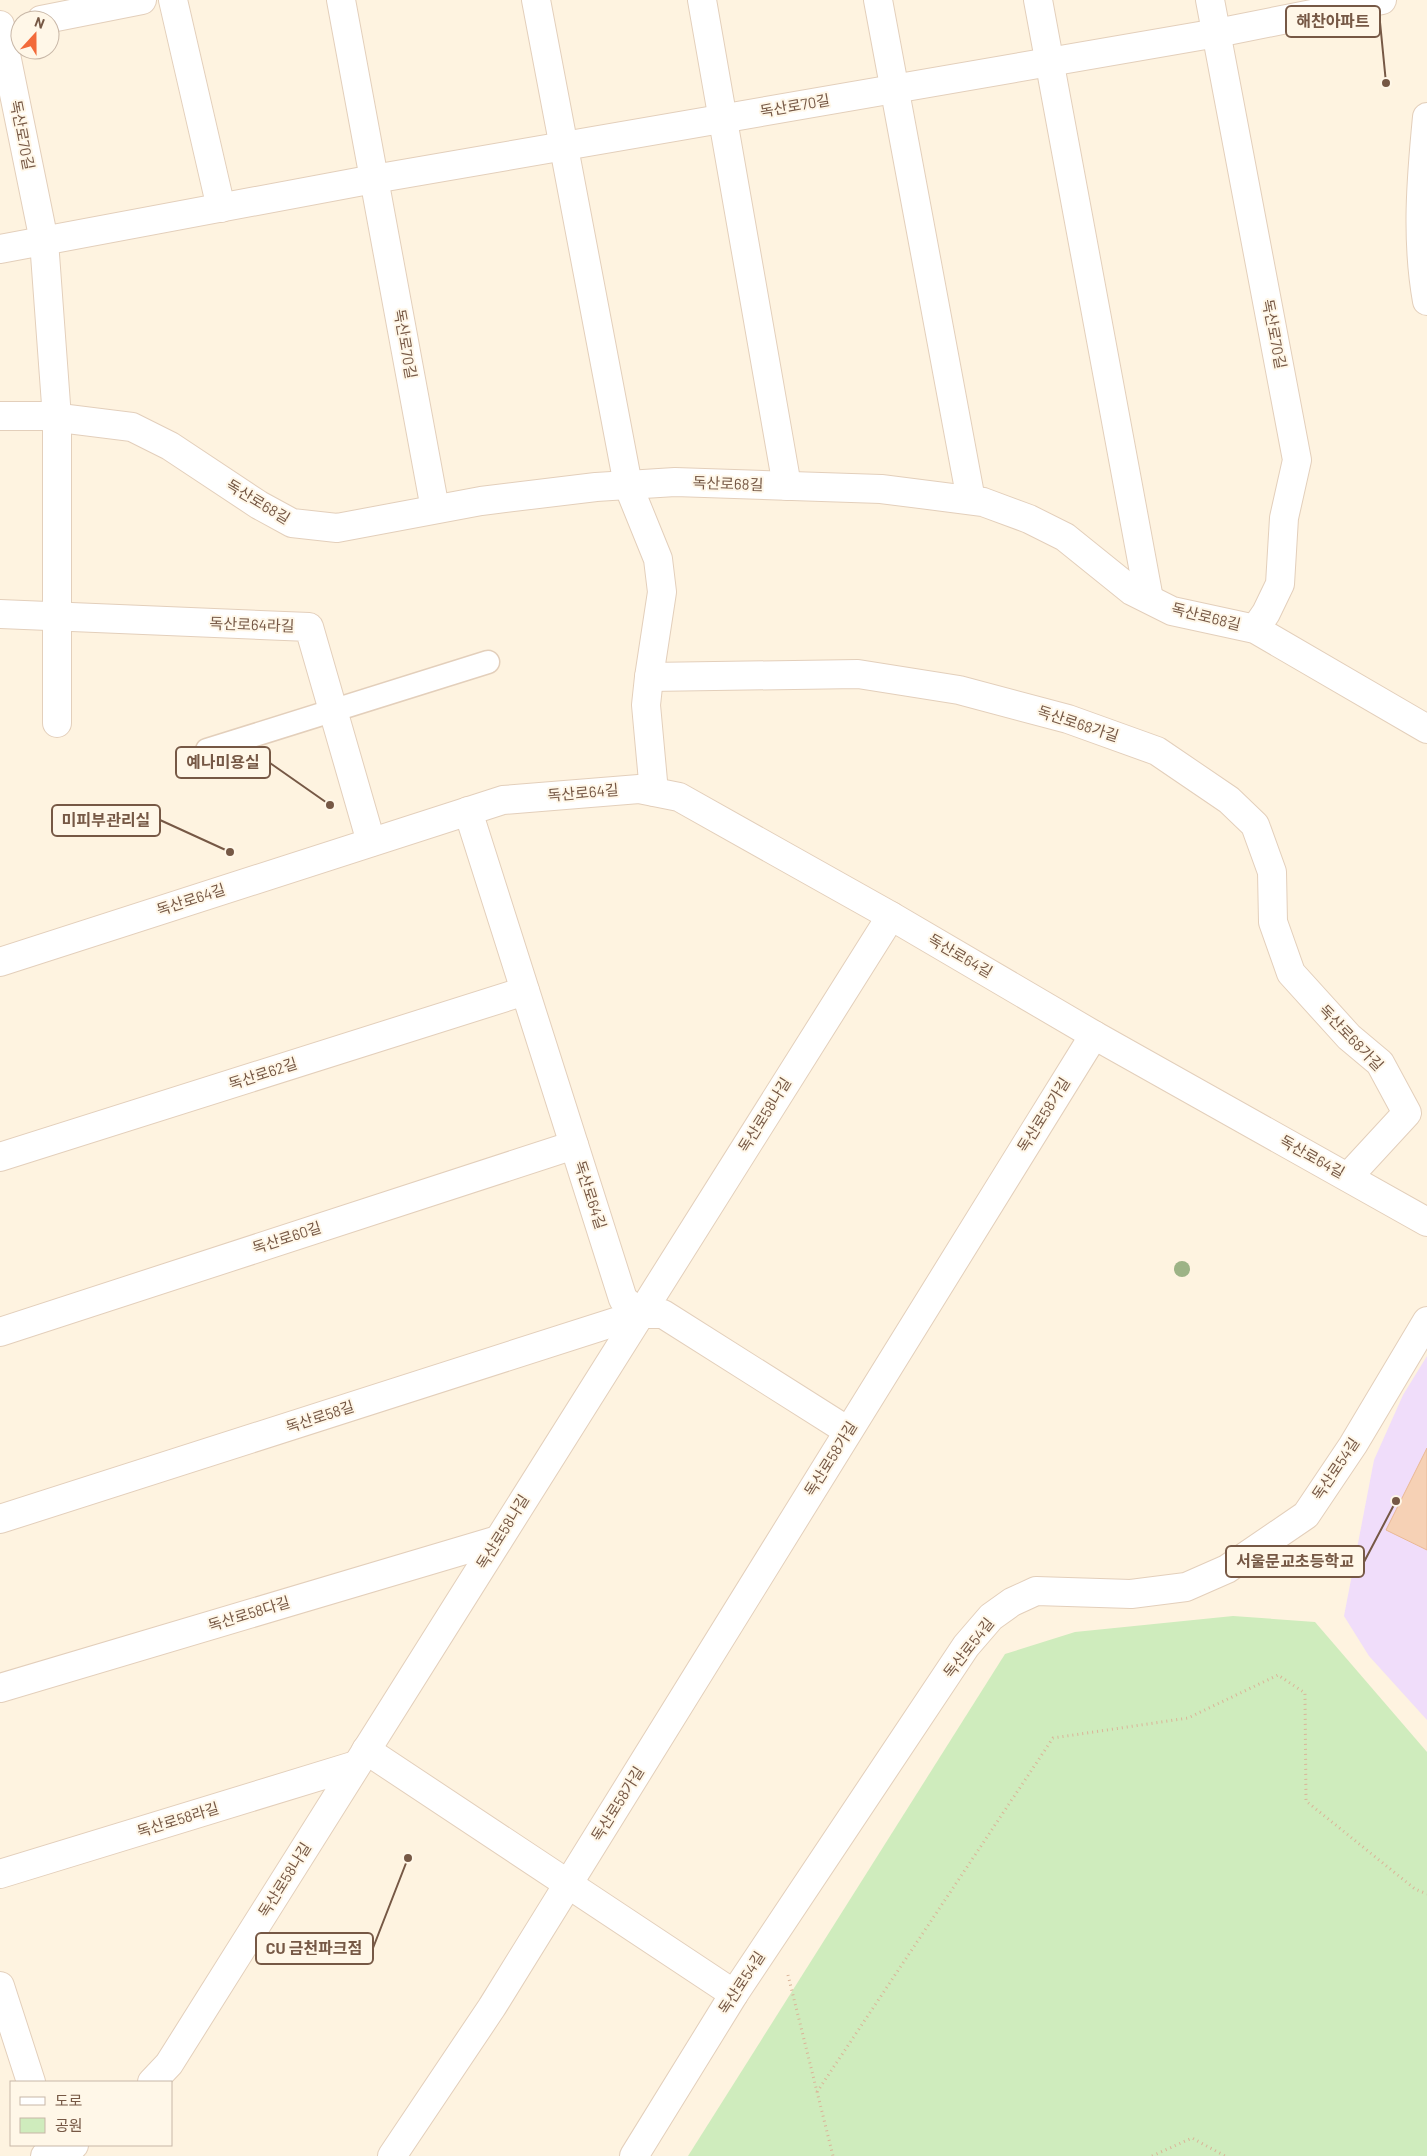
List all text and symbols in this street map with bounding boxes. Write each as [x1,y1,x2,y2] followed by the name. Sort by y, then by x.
[1286,6,1380,37] callout: 해찬아파트
[10,10,60,60] north arrow
[1296,11,1370,30] text: 해찬아파트
[32,13,47,32] text: N
[758,90,831,120] street label: 독산로70길
[7,98,39,171] street label: 독산로70길
[1259,297,1291,370] street label: 독산로70길
[391,307,421,380] street label: 독산로70길
[692,473,764,493] street label: 독산로68길
[224,475,293,527] street label: 독산로68길
[1170,599,1243,633] street label: 독산로68길
[209,614,295,634] street label: 독산로64라길
[1035,701,1121,745] street label: 독산로68가길
[176,747,270,778] callout: 예나미용실
[186,752,260,771] text: 예나미용실
[547,780,619,804] street label: 독산로64길
[52,805,160,836] callout: 미피부관리실
[62,810,150,829] text: 미피부관리실
[154,879,227,919] street label: 독산로64길
[925,930,996,981] street label: 독산로64길
[1316,1001,1388,1074] street label: 독산로68가길
[226,1054,299,1093] street label: 독산로62길
[734,1074,794,1155] street label: 독산로58나길
[1013,1074,1073,1155] street label: 독산로58가길
[1277,1131,1348,1181] street label: 독산로64길
[571,1158,611,1231] street label: 독산로64길
[250,1217,323,1257] street label: 독산로60길
[283,1397,356,1436] street label: 독산로58길
[800,1418,860,1499] street label: 독산로58가길
[1308,1434,1363,1503] street label: 독산로54길
[472,1491,532,1572] street label: 독산로58나길
[1226,1546,1364,1577] callout: 서울문교초등학교
[1236,1551,1354,1570] text: 서울문교초등학교
[206,1592,292,1634] street label: 독산로58다길
[939,1614,997,1681] street label: 독산로54길
[587,1763,647,1844] street label: 독산로58가길
[135,1798,221,1840] street label: 독산로58라길
[254,1839,314,1920] street label: 독산로58나길
[256,1933,373,1964] callout: CU 금천파크점
[266,1938,362,1957] text: CU 금천파크점
[714,1948,768,2017] street label: 독산로54길
[10,2081,172,2146] legend
[55,2091,83,2109] text: 도로
[55,2116,83,2134] text: 공원

